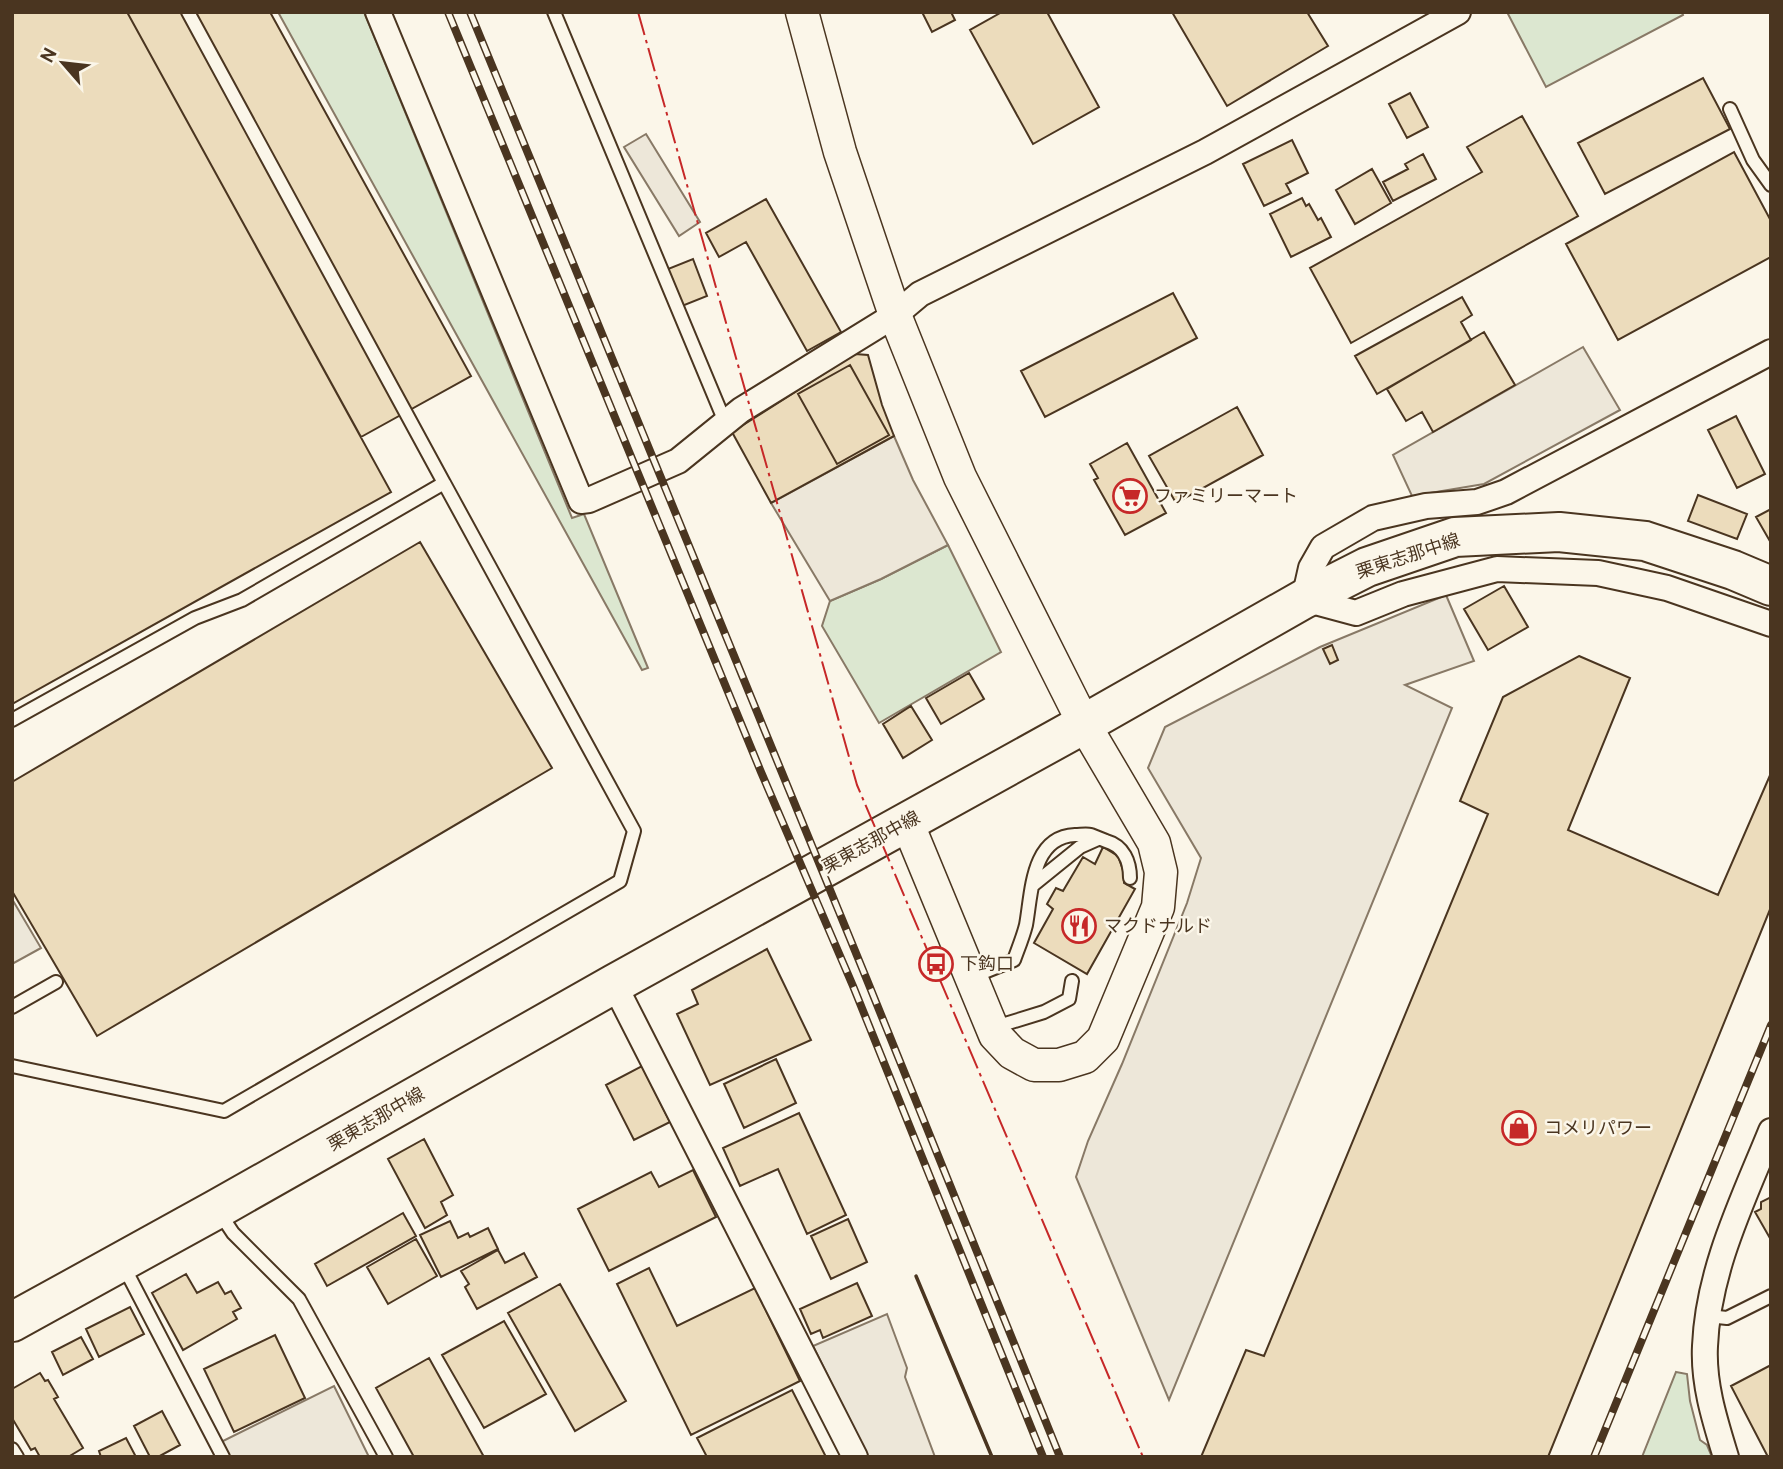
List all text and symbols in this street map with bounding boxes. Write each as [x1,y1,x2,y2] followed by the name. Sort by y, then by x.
[28,28,98,98] north arrow
[36,44,64,68] text: N
[1111,477,1149,515] supermarket icon: ファミリーマート
[1154,486,1298,509] place label: ファミリーマート
[1354,530,1463,585] street label: 栗東志那中線
[819,807,925,880] street label: 栗東志那中線
[1060,907,1098,945] restaurant icon: マクドナルド
[1104,916,1212,939] place label: マクドナルド
[917,945,955,983] bus stop icon: 下鈎口
[960,954,1014,977] place label: 下鈎口
[324,1083,429,1157] street label: 栗東志那中線
[1500,1109,1538,1147] shop icon: コメリパワー
[1544,1118,1652,1141] place label: コメリパワー

